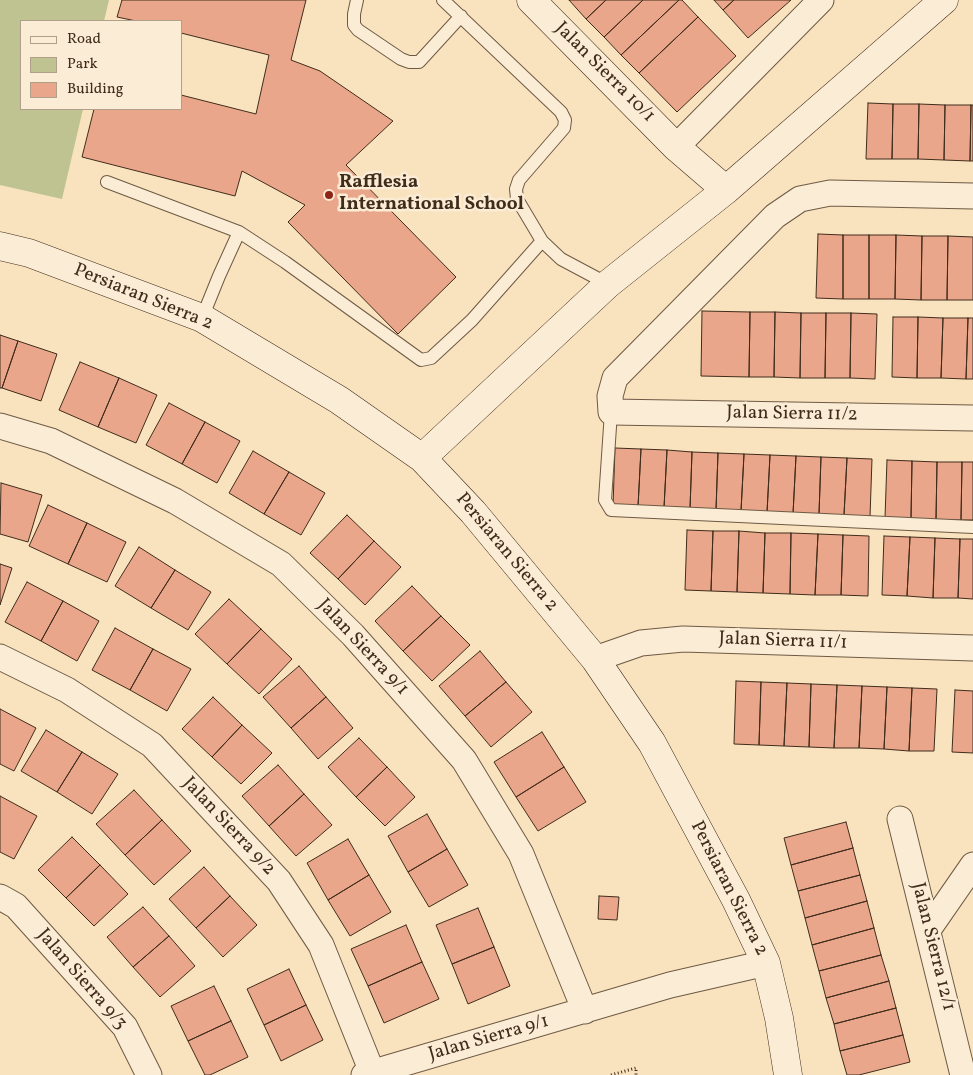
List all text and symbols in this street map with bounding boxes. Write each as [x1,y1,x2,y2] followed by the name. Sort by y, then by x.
[549,18,659,128] street label: Jalan Sierra 10/1
[20,20,182,110] legend
[67,29,101,50] text: Road
[67,54,98,75] text: Park
[67,79,123,100] text: Building
[339,173,524,217] place label: Rafflesia International School
[323,189,335,201] marker: Rafflesia International School
[70,260,216,336] street label: Persiaran Sierra 2
[726,402,858,428] street label: Jalan Sierra 11/2
[450,489,562,617] street label: Persiaran Sierra 2
[311,595,413,701] street label: Jalan Sierra 9/1
[718,628,848,656] street label: Jalan Sierra 11/1
[177,773,279,881] street label: Jalan Sierra 9/2
[684,818,772,960] street label: Persiaran Sierra 2
[905,880,959,1014] street label: Jalan Sierra 12/1
[31,925,131,1035] street label: Jalan Sierra 9/3
[426,1011,552,1067] street label: Jalan Sierra 9/1

